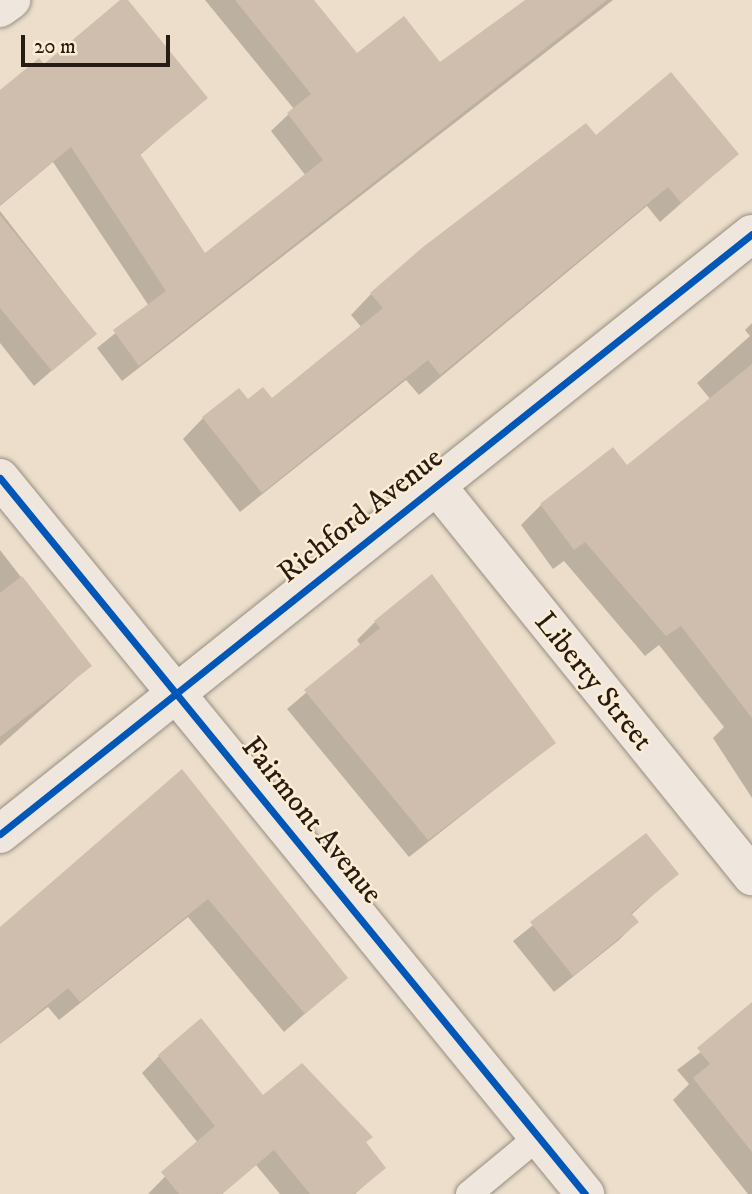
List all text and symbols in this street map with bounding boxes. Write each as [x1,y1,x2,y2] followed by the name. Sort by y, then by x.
[24,21,173,65] scale bar
[34,34,76,60] text: 20 m
[271,440,451,592] street label: Richford Avenue
[526,605,660,759] street label: Liberty Street
[233,730,389,912] street label: Fairmont Avenue

